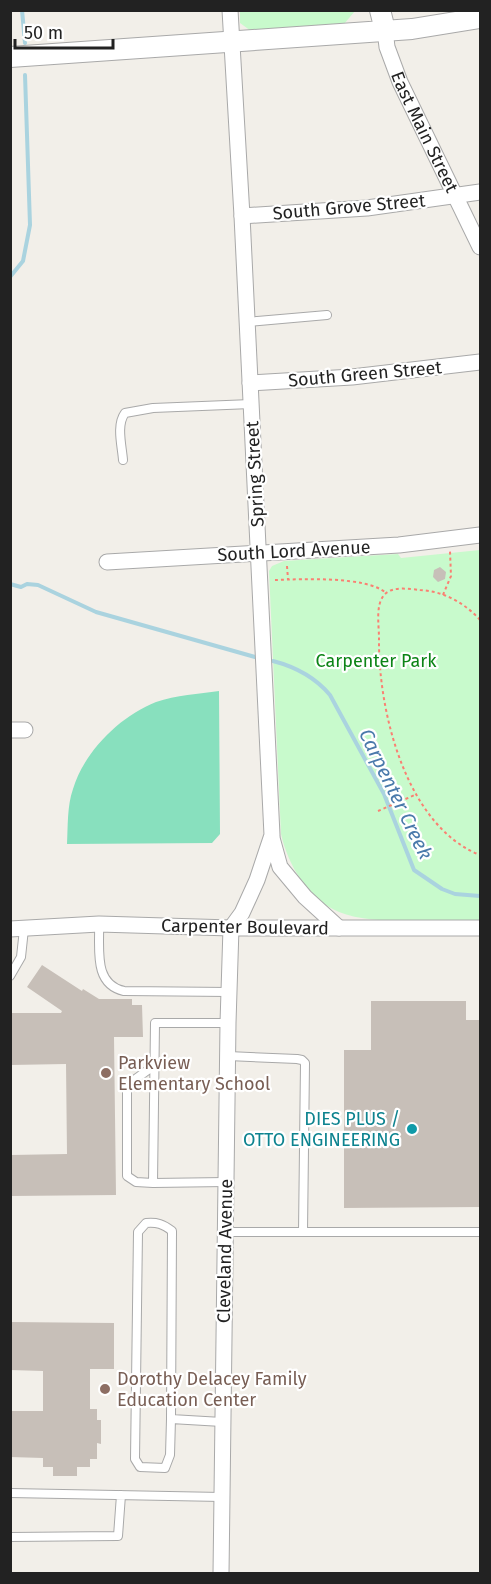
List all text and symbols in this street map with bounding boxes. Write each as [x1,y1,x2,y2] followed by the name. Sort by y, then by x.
[15,12,112,50] scale bar
[24,22,63,44] text: 50 m
[386,68,463,197] street label: East Main Street
[272,189,427,225] street label: South Grove Street
[287,356,443,392] street label: South Green Street
[241,420,269,528] street label: Spring Street
[217,536,371,566] street label: South Lord Avenue
[316,650,437,672] park label: Carpenter Park
[354,725,438,863] water label: Carpenter Creek
[161,915,329,939] street label: Carpenter Boulevard
[118,1052,270,1095] place label: Parkview Elementary School
[99,1066,113,1080] marker: Parkview Elementary School
[243,1108,400,1151] place label: DIES PLUS / OTTO ENGINEERING
[405,1122,419,1136] marker: DIES PLUS / OTTO ENGINEERING
[213,1179,237,1323] street label: Cleveland Avenue
[117,1368,307,1411] place label: Dorothy Delacey Family Education Center
[98,1382,112,1396] marker: Dorothy Delacey Family Education Center

